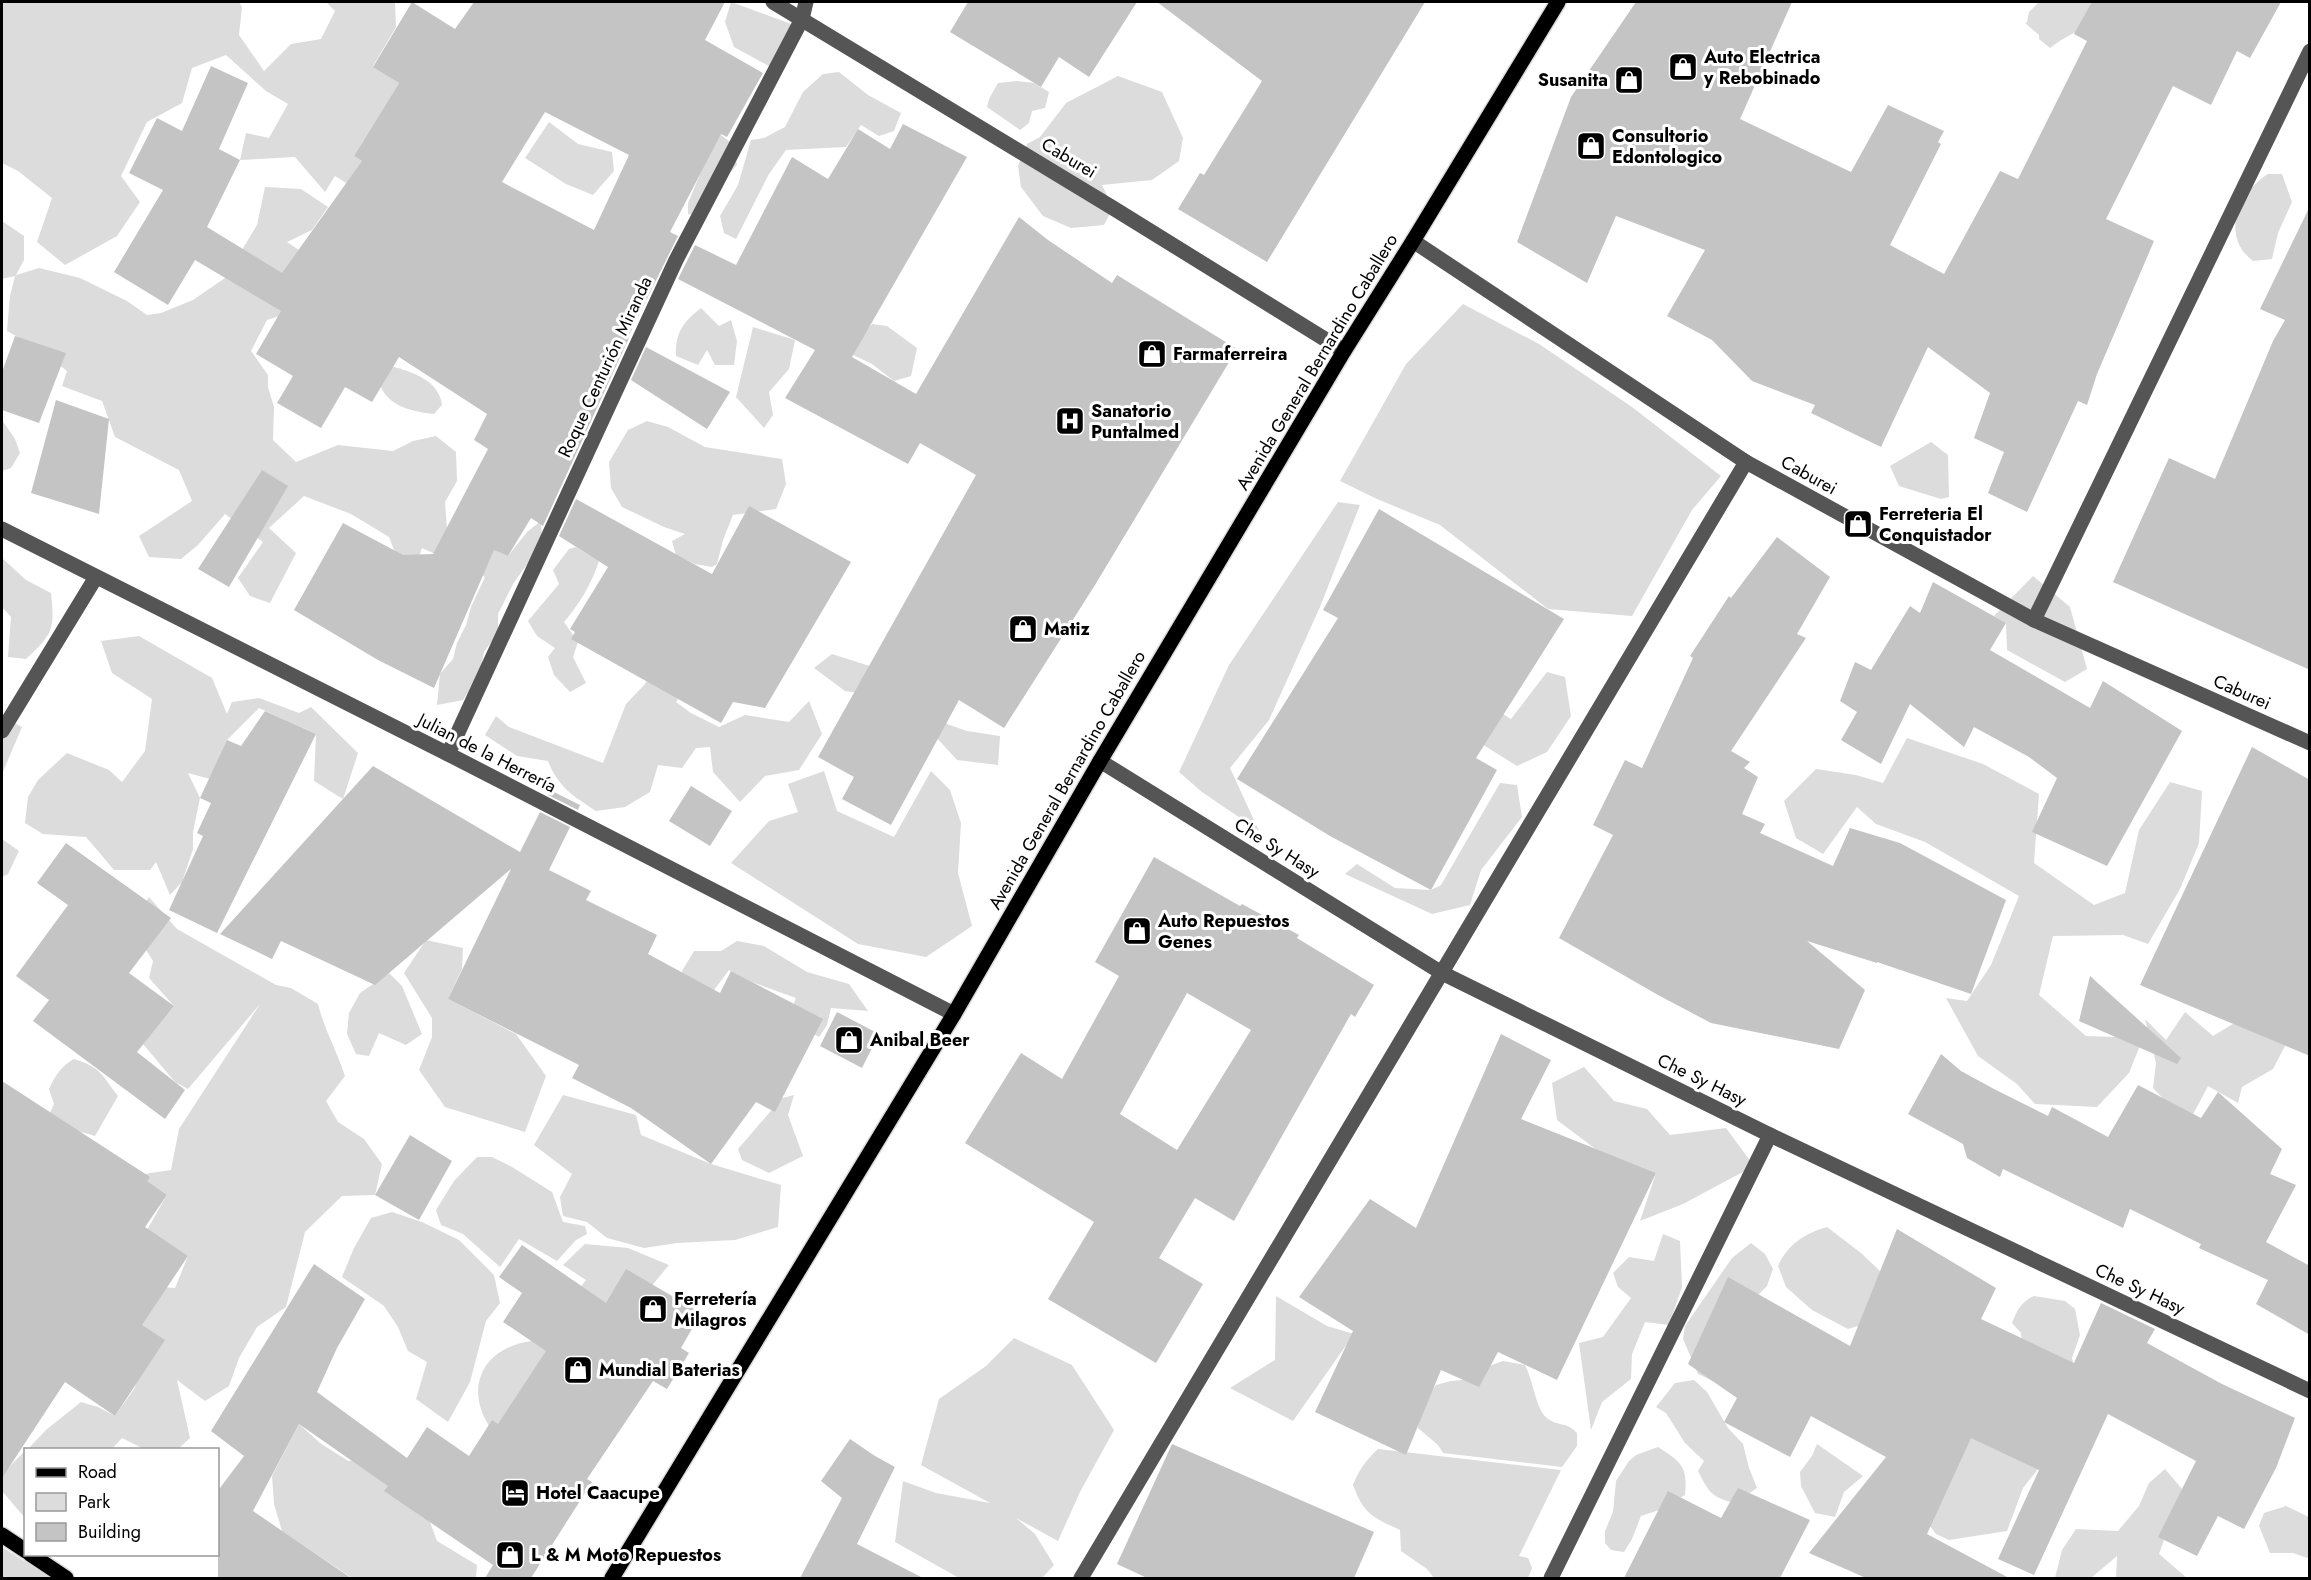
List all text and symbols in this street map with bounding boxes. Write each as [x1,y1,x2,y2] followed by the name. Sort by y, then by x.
[1703,44,1821,91] place label: Auto Electrica y Rebobinado
[1667,51,1699,83] shop icon: Auto Electrica y Rebobinado
[1613,64,1645,96] shop icon: Susanita
[1538,67,1608,93] place label: Susanita
[1612,123,1723,170] place label: Consultorio Edontologico
[1575,130,1607,162] shop icon: Consultorio Edontologico
[1036,131,1102,185] street label: Caburei
[1230,229,1404,495] street label: Avenida General Bernardino Caballero
[552,272,658,462] street label: Roque Centurión Miranda
[1136,338,1168,370] shop icon: Farmaferreira
[1173,341,1287,367] place label: Farmaferreira
[1091,398,1179,445] place label: Sanatorio Puntalmed
[1054,405,1086,437] hospital icon: Sanatorio Puntalmed
[1776,449,1842,501] street label: Caburei
[1879,501,1992,548] place label: Ferreteria El Conquistador
[1842,508,1874,540] shop icon: Ferreteria El Conquistador
[1007,613,1039,645] shop icon: Matiz
[1044,616,1090,642] place label: Matiz
[982,646,1152,914] street label: Avenida General Bernardino Caballero
[2209,668,2275,716] street label: Caburei
[411,706,561,799] street label: Julian de la Herrería
[1229,811,1325,885] street label: Che Sy Hasy
[1157,908,1289,955] place label: Auto Repuestos Genes
[1121,915,1153,947] shop icon: Auto Repuestos Genes
[833,1024,865,1056] shop icon: Anibal Beer
[869,1027,970,1053] place label: Anibal Beer
[1653,1047,1751,1113] street label: Che Sy Hasy
[2091,1257,2189,1321] street label: Che Sy Hasy
[674,1286,757,1333] place label: Ferretería Milagros
[637,1293,669,1325] shop icon: Ferretería Milagros
[562,1354,594,1386] shop icon: Mundial Baterias
[599,1357,740,1383] place label: Mundial Baterias
[24,1448,219,1556] legend
[78,1459,117,1485] text: Road
[499,1477,531,1509] hotel icon: Hotel Caacupe
[536,1480,660,1506] place label: Hotel Caacupe
[78,1489,110,1515] text: Park
[78,1519,141,1545] text: Building
[494,1539,526,1571] shop icon: L & M Moto Repuestos
[531,1542,721,1568] place label: L & M Moto Repuestos

